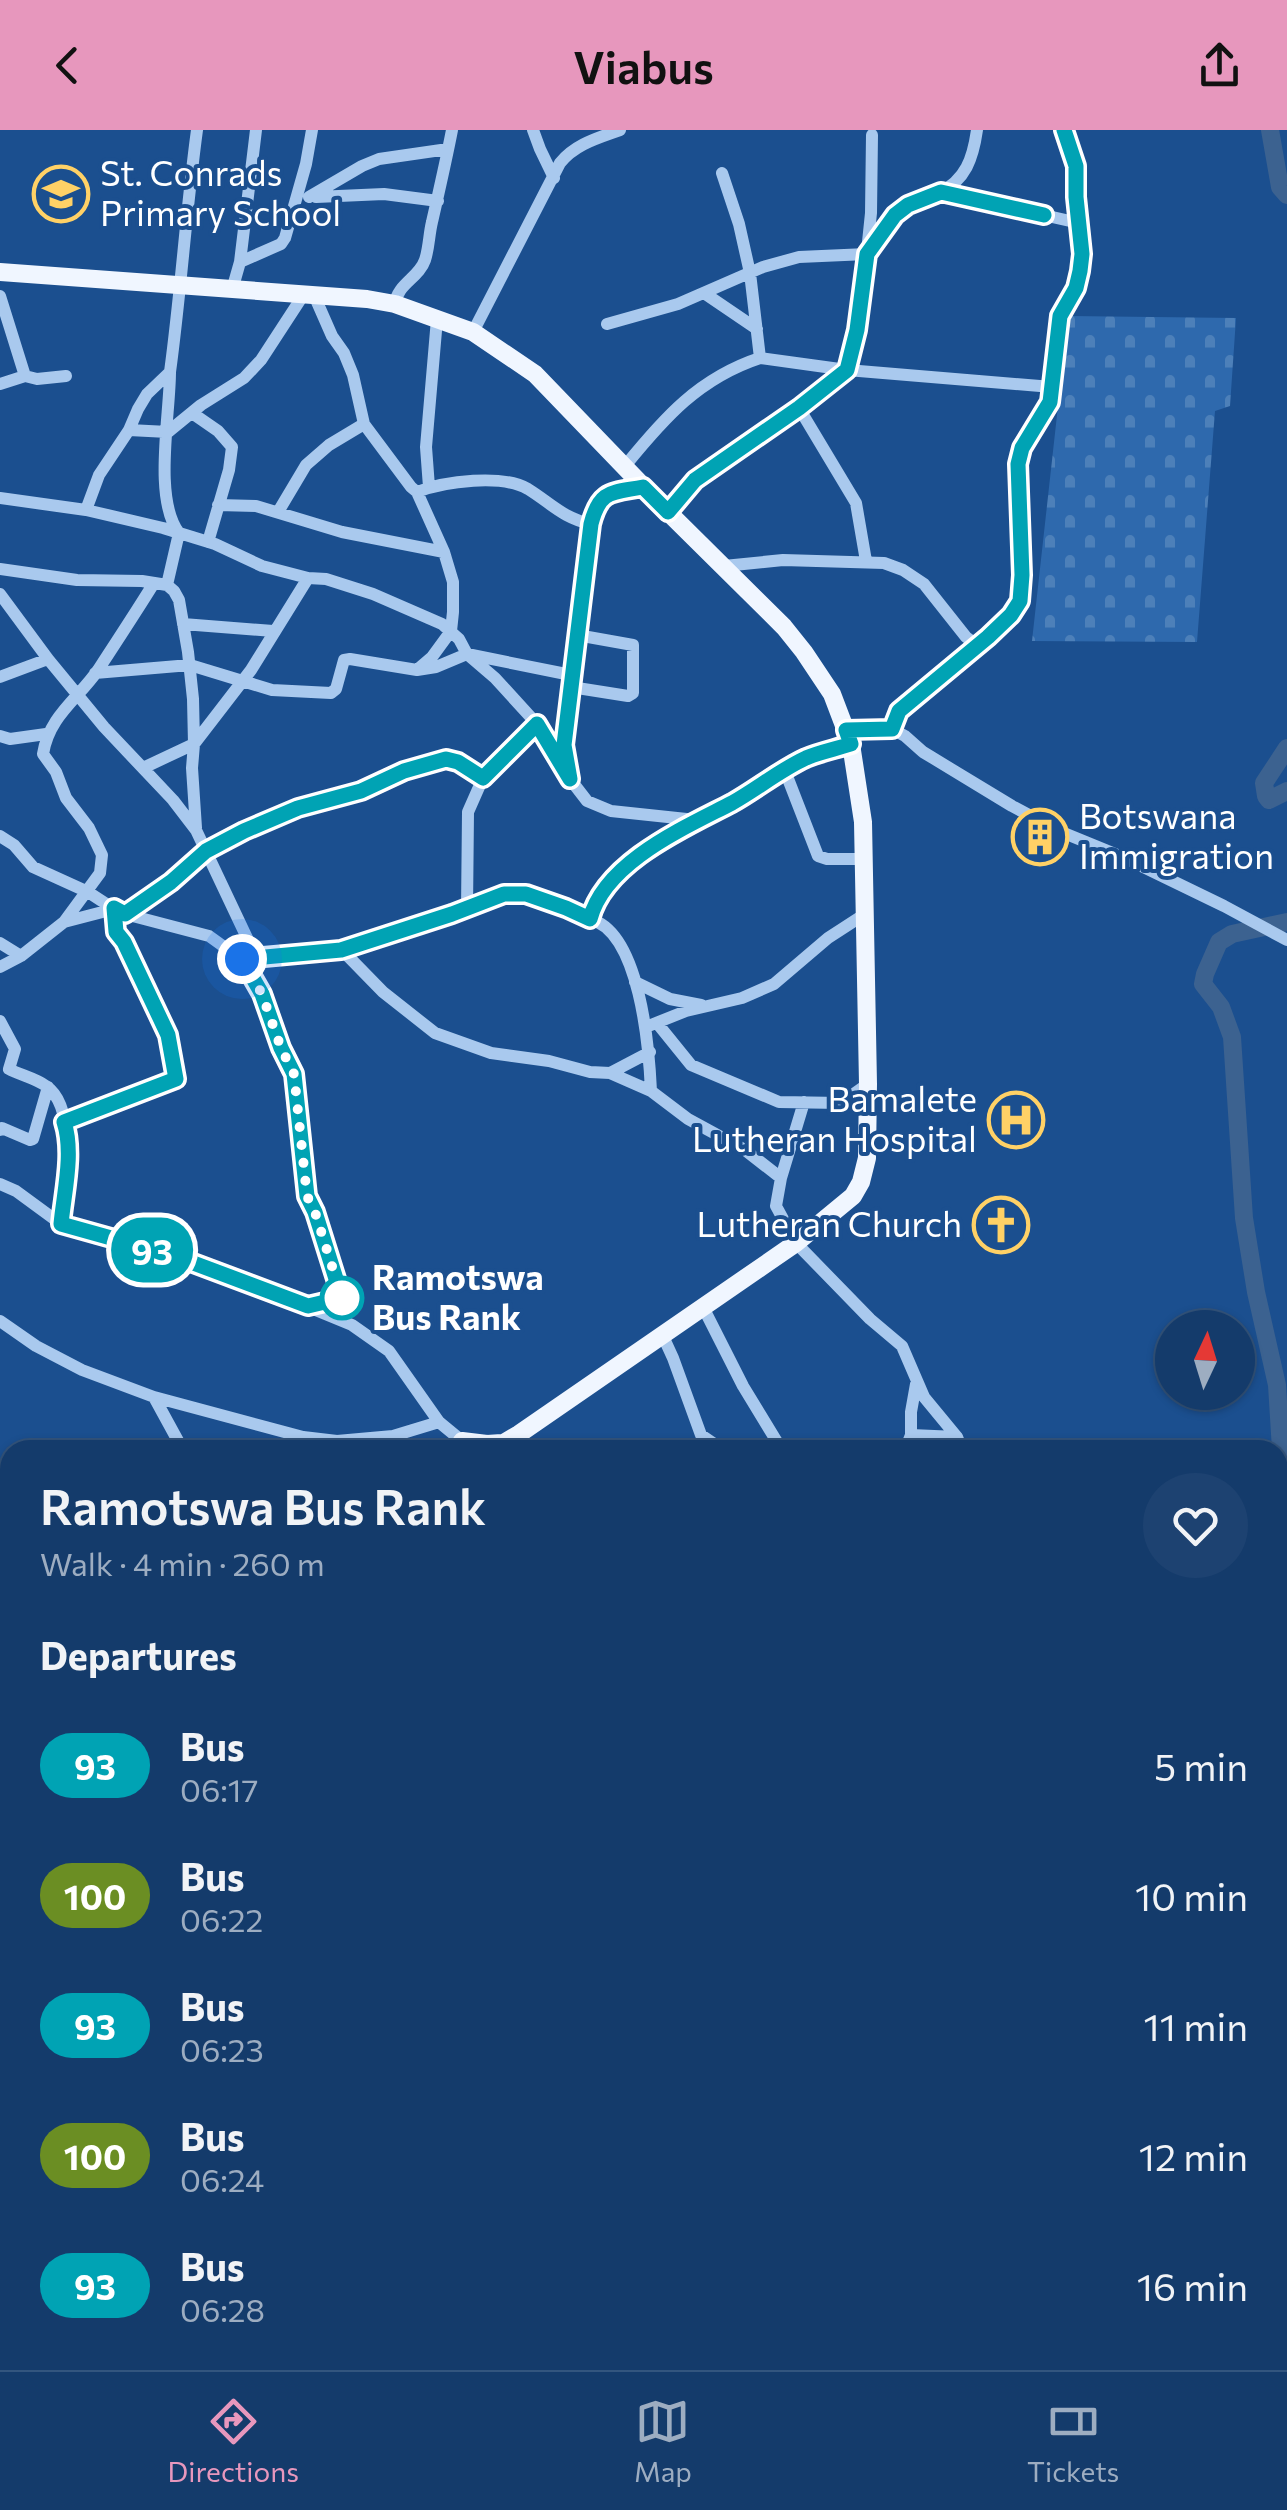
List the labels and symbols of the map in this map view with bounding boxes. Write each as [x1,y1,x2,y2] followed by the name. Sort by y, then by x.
[100,150,341,233] place label: St. Conrads Primary School
[31,164,91,224] school or university icon: St. Conrads Primary School
[1079,793,1274,876] place label: Botswana Immigration
[1010,807,1070,867] building icon: Botswana Immigration
[217,934,267,984] your location
[692,1076,977,1159] place label: Bamalete Lutheran Hospital
[986,1090,1046,1150] hospital icon: Bamalete Lutheran Hospital
[971,1195,1031,1255] church icon: Lutheran Church
[697,1201,962,1244] place label: Lutheran Church
[107,1218,197,1282] line badge: 93
[372,1254,544,1337] place label: Ramotswa Bus Rank
[321,1277,363,1319] marker: Ramotswa Bus Rank
[1155,1310,1255,1410] north arrow

